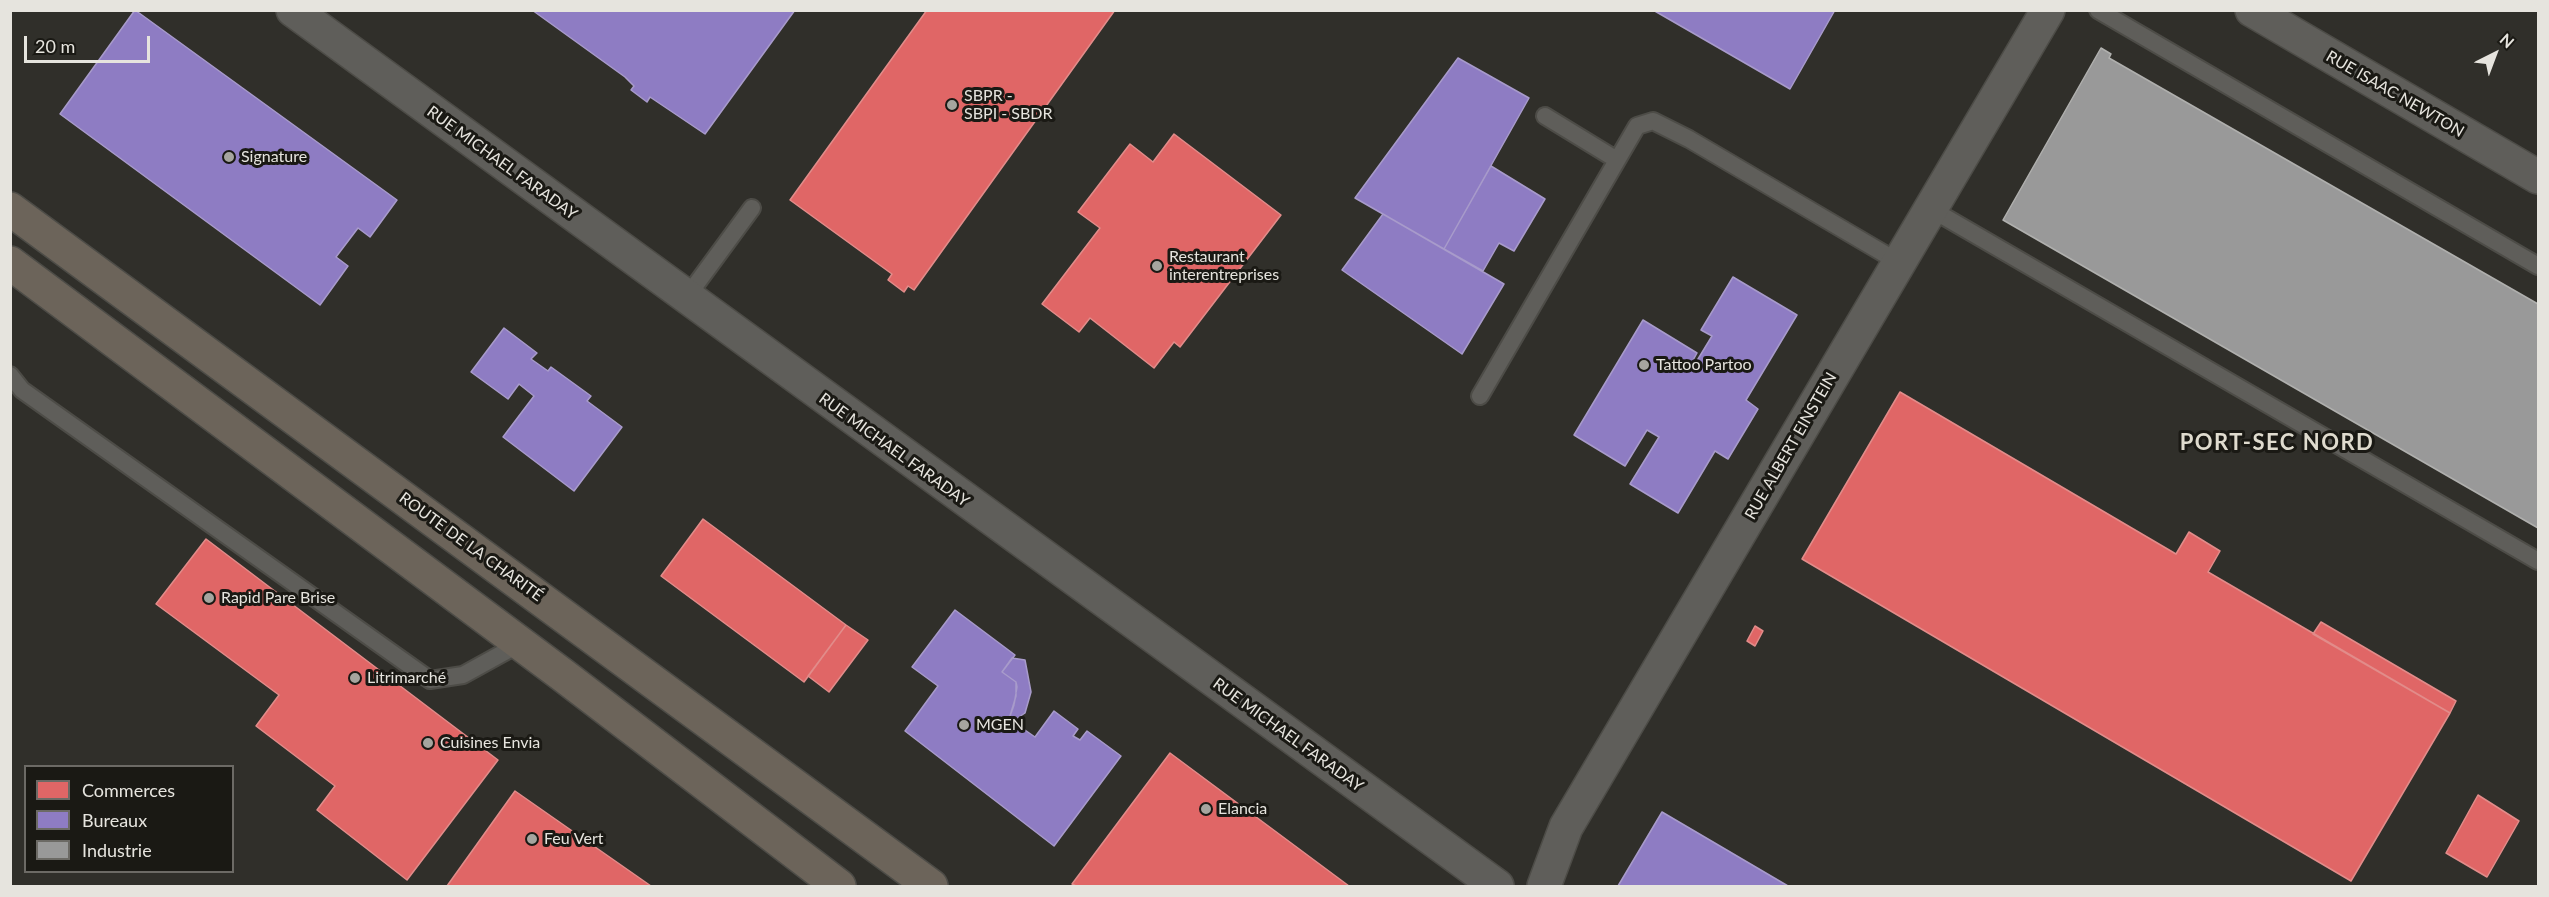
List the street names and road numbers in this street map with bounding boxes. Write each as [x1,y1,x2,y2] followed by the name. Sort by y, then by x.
[2323,47,2467,141] street label: RUE ISAAC NEWTON
[423,102,581,224] street label: RUE MICHAEL FARADAY
[1741,369,1841,523] street label: RUE ALBERT EINSTEIN
[815,389,973,511] street label: RUE MICHAEL FARADAY
[395,488,547,606] street label: ROUTE DE LA CHARITÉ
[1209,674,1367,796] street label: RUE MICHAEL FARADAY

